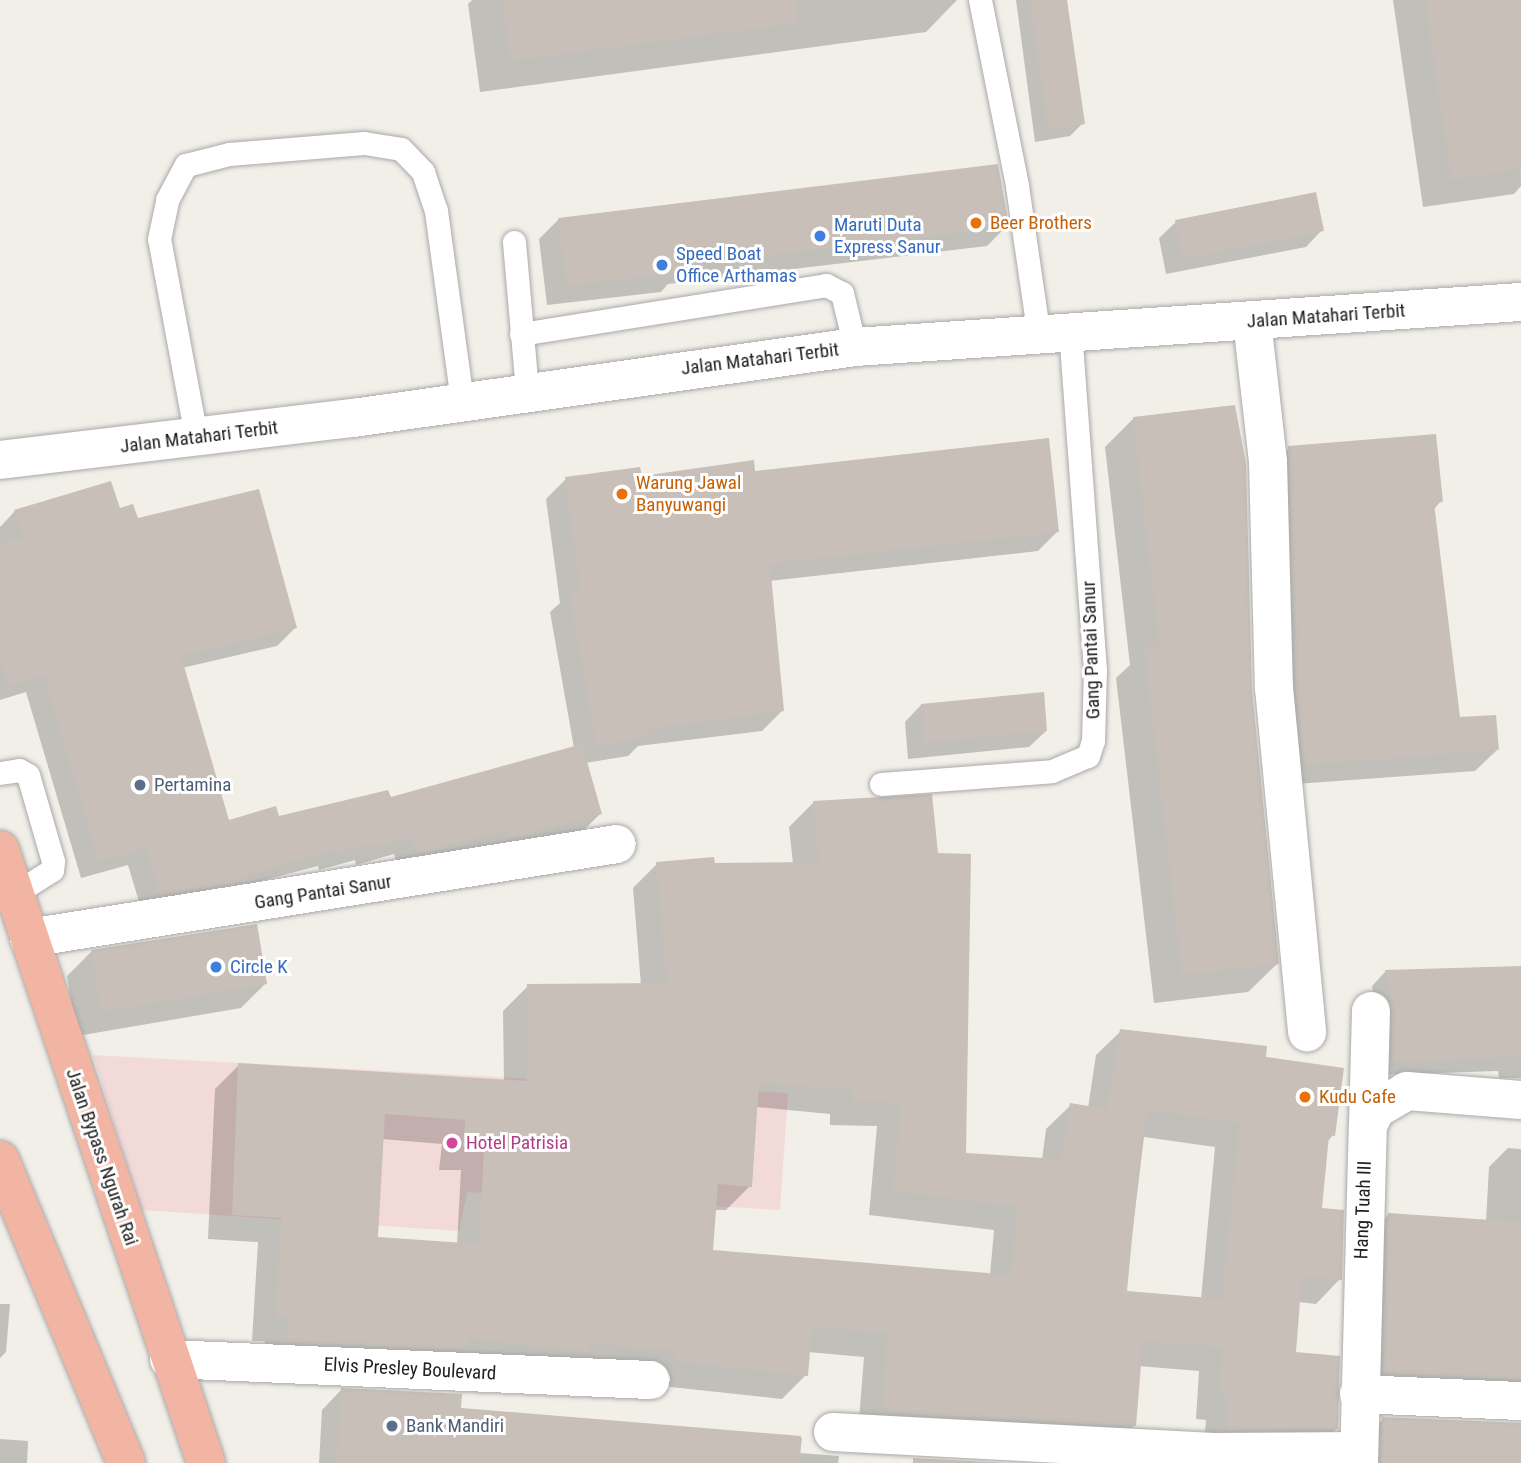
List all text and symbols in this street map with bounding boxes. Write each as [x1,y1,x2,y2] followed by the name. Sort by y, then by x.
[990,212,1092,234] place label: Beer Brothers
[834,214,940,258] place label: Maruti Duta Express Sanur
[968,215,984,231] marker: Beer Brothers
[812,228,828,244] marker: Maruti Duta Express Sanur
[676,243,797,287] place label: Speed Boat Office Arthamas
[654,257,670,273] marker: Speed Boat Office Arthamas
[1246,299,1406,333] street label: Jalan Matahari Terbit
[680,338,840,380] street label: Jalan Matahari Terbit
[119,416,279,458] street label: Jalan Matahari Terbit
[636,472,741,516] place label: Warung Jawal Banyuwangi
[614,486,630,502] marker: Warung Jawal Banyuwangi
[1077,580,1105,720] street label: Gang Pantai Sanur
[154,774,231,796] place label: Pertamina
[132,777,148,793] marker: Pertamina
[253,870,393,914] street label: Gang Pantai Sanur
[230,956,288,978] place label: Circle K
[208,959,224,975] marker: Circle K
[61,1066,143,1248] street label: Jalan Bypass Ngurah Rai
[1319,1086,1396,1108] place label: Kudu Cafe
[1297,1089,1313,1105] marker: Kudu Cafe
[466,1132,568,1154] place label: Hotel Patrisia
[444,1135,460,1151] marker: Hotel Patrisia
[1350,1160,1376,1260] street label: Hang Tuah III
[323,1353,497,1385] street label: Elvis Presley Boulevard
[406,1415,504,1437] place label: Bank Mandiri
[384,1418,400,1434] marker: Bank Mandiri

